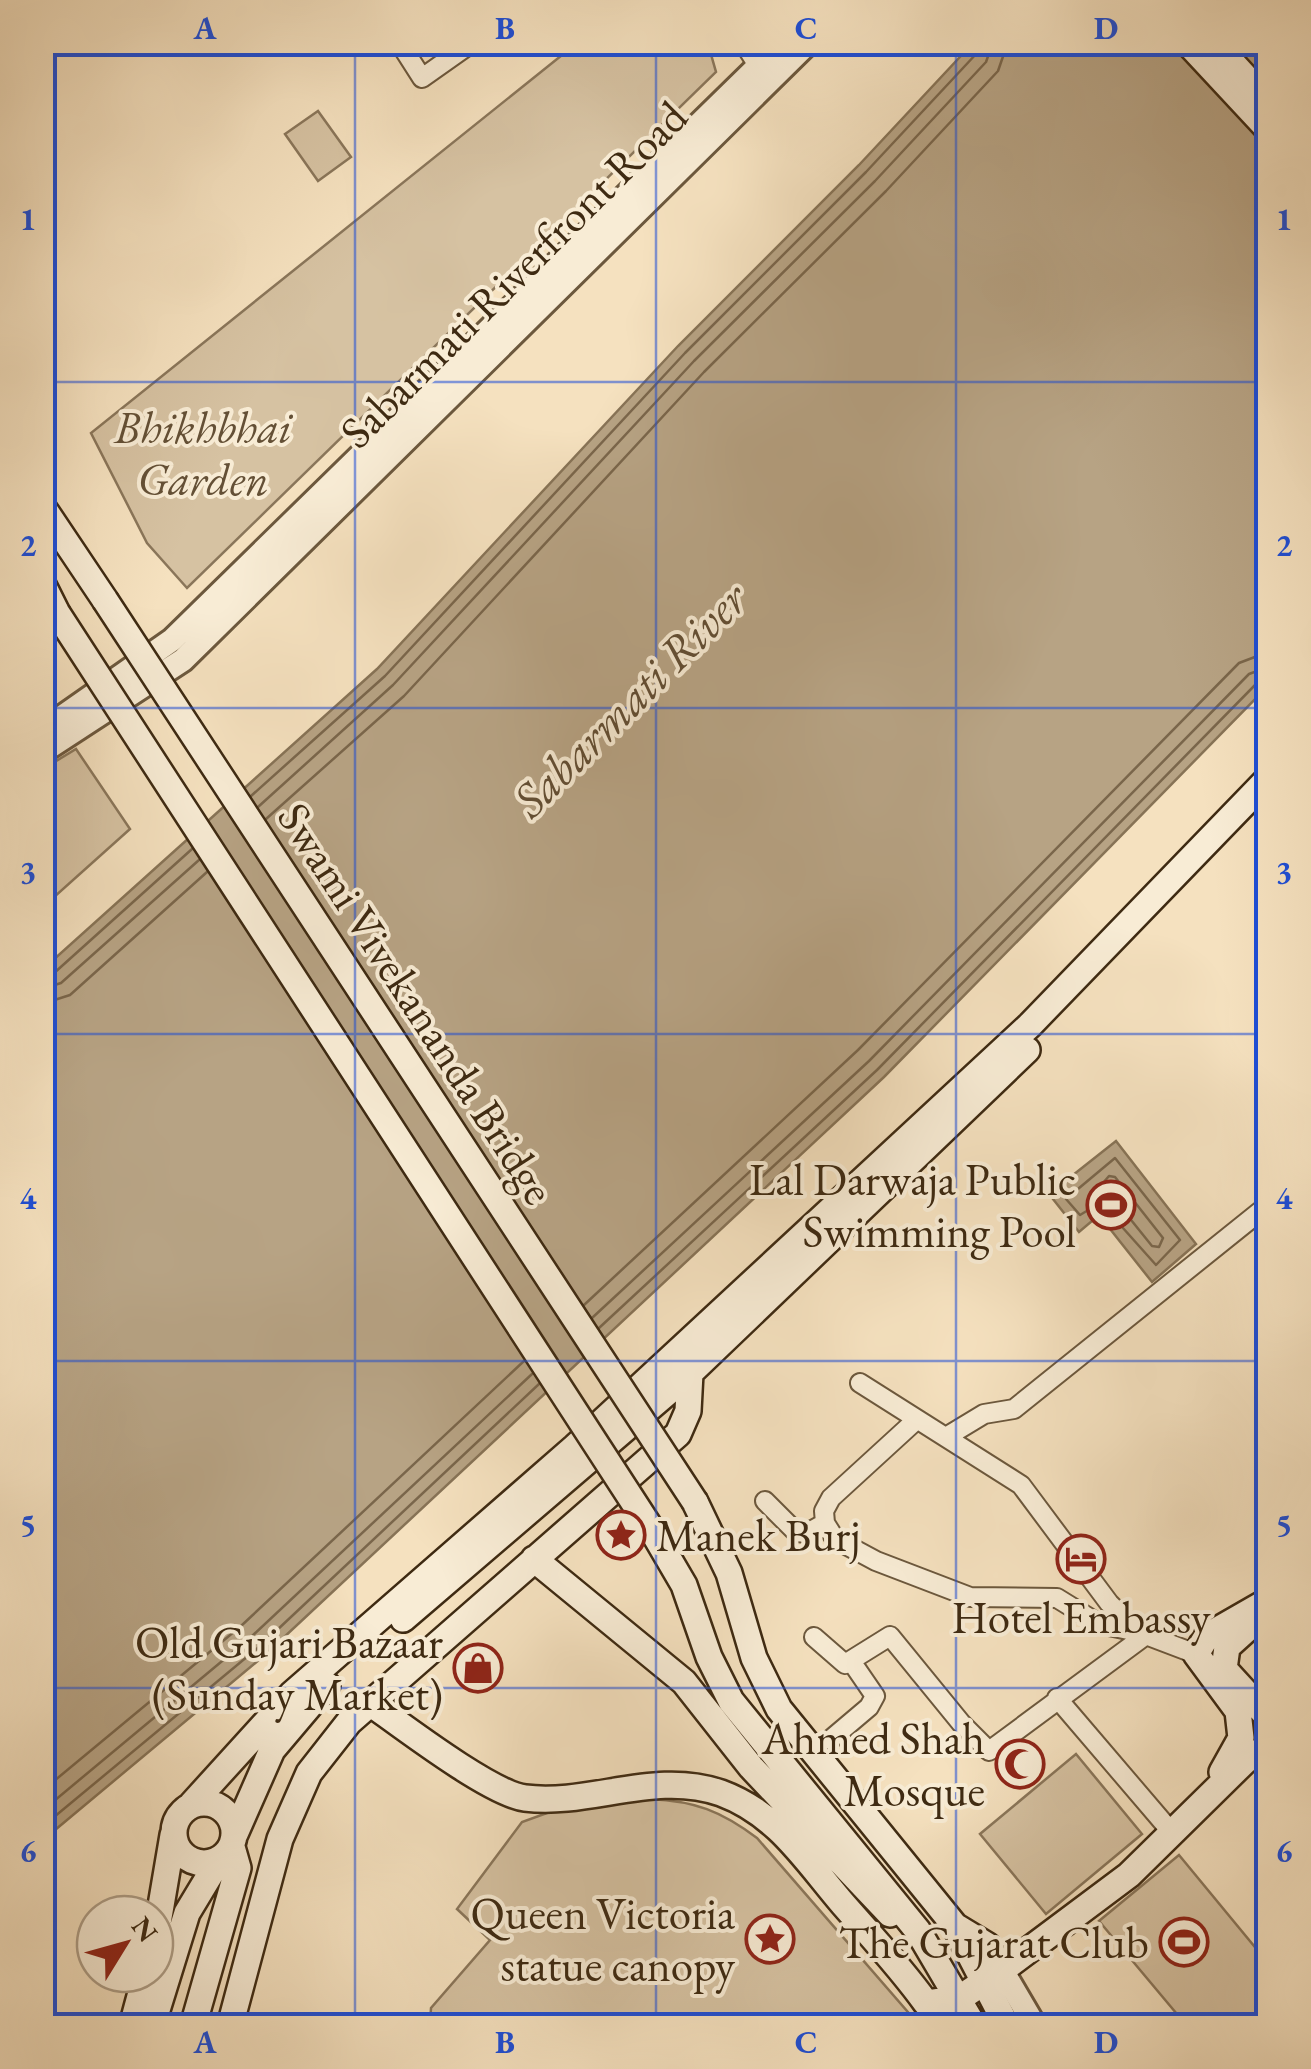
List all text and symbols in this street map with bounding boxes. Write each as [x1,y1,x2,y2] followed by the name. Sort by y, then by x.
[192,7,217,49] text: A
[495,7,515,49] text: B
[795,7,817,49] text: C
[1094,7,1118,49] text: D
[327,88,699,460] street label: Sabarmati Riverfront Road
[20,198,36,240] text: 1
[1276,198,1292,240] text: 1
[113,398,293,508] park label: Bhikhbhai Garden
[20,524,37,566] text: 2
[1276,524,1293,566] text: 2
[498,566,762,830] water label: Sabarmati River
[265,791,569,1215] street label: Swami Vivekananda Bridge
[20,851,36,893] text: 3
[1276,851,1292,893] text: 3
[749,1150,1076,1260] place label: Lal Darwaja Public Swimming Pool
[20,1177,38,1219] text: 4
[1276,1177,1294,1219] text: 4
[1085,1179,1137,1231] sports icon: Lal Darwaja Public Swimming Pool
[20,1504,36,1546] text: 5
[1276,1504,1292,1546] text: 5
[656,1506,860,1564] place label: Manek Burj
[595,1509,647,1561] place icon: Manek Burj
[1055,1533,1107,1585] hotel icon: Hotel Embassy
[951,1588,1211,1646] place label: Hotel Embassy
[135,1613,443,1723] place label: Old Gujari Bazaar (Sunday Market)
[452,1642,504,1694] shop icon: Old Gujari Bazaar (Sunday Market)
[761,1709,985,1819] place label: Ahmed Shah Mosque
[994,1738,1046,1790] mosque icon: Ahmed Shah Mosque
[20,1830,37,1872] text: 6
[1276,1830,1293,1872] text: 6
[470,1884,735,1994] place label: Queen Victoria statue canopy
[75,1894,175,1994] north arrow
[124,1909,166,1949] text: N
[744,1913,796,1965] place icon: Queen Victoria statue canopy
[839,1913,1149,1971] place label: The Gujarat Club
[1158,1916,1210,1968] sports icon: The Gujarat Club
[192,2021,217,2063] text: A
[495,2021,515,2063] text: B
[795,2021,817,2063] text: C
[1094,2021,1118,2063] text: D

